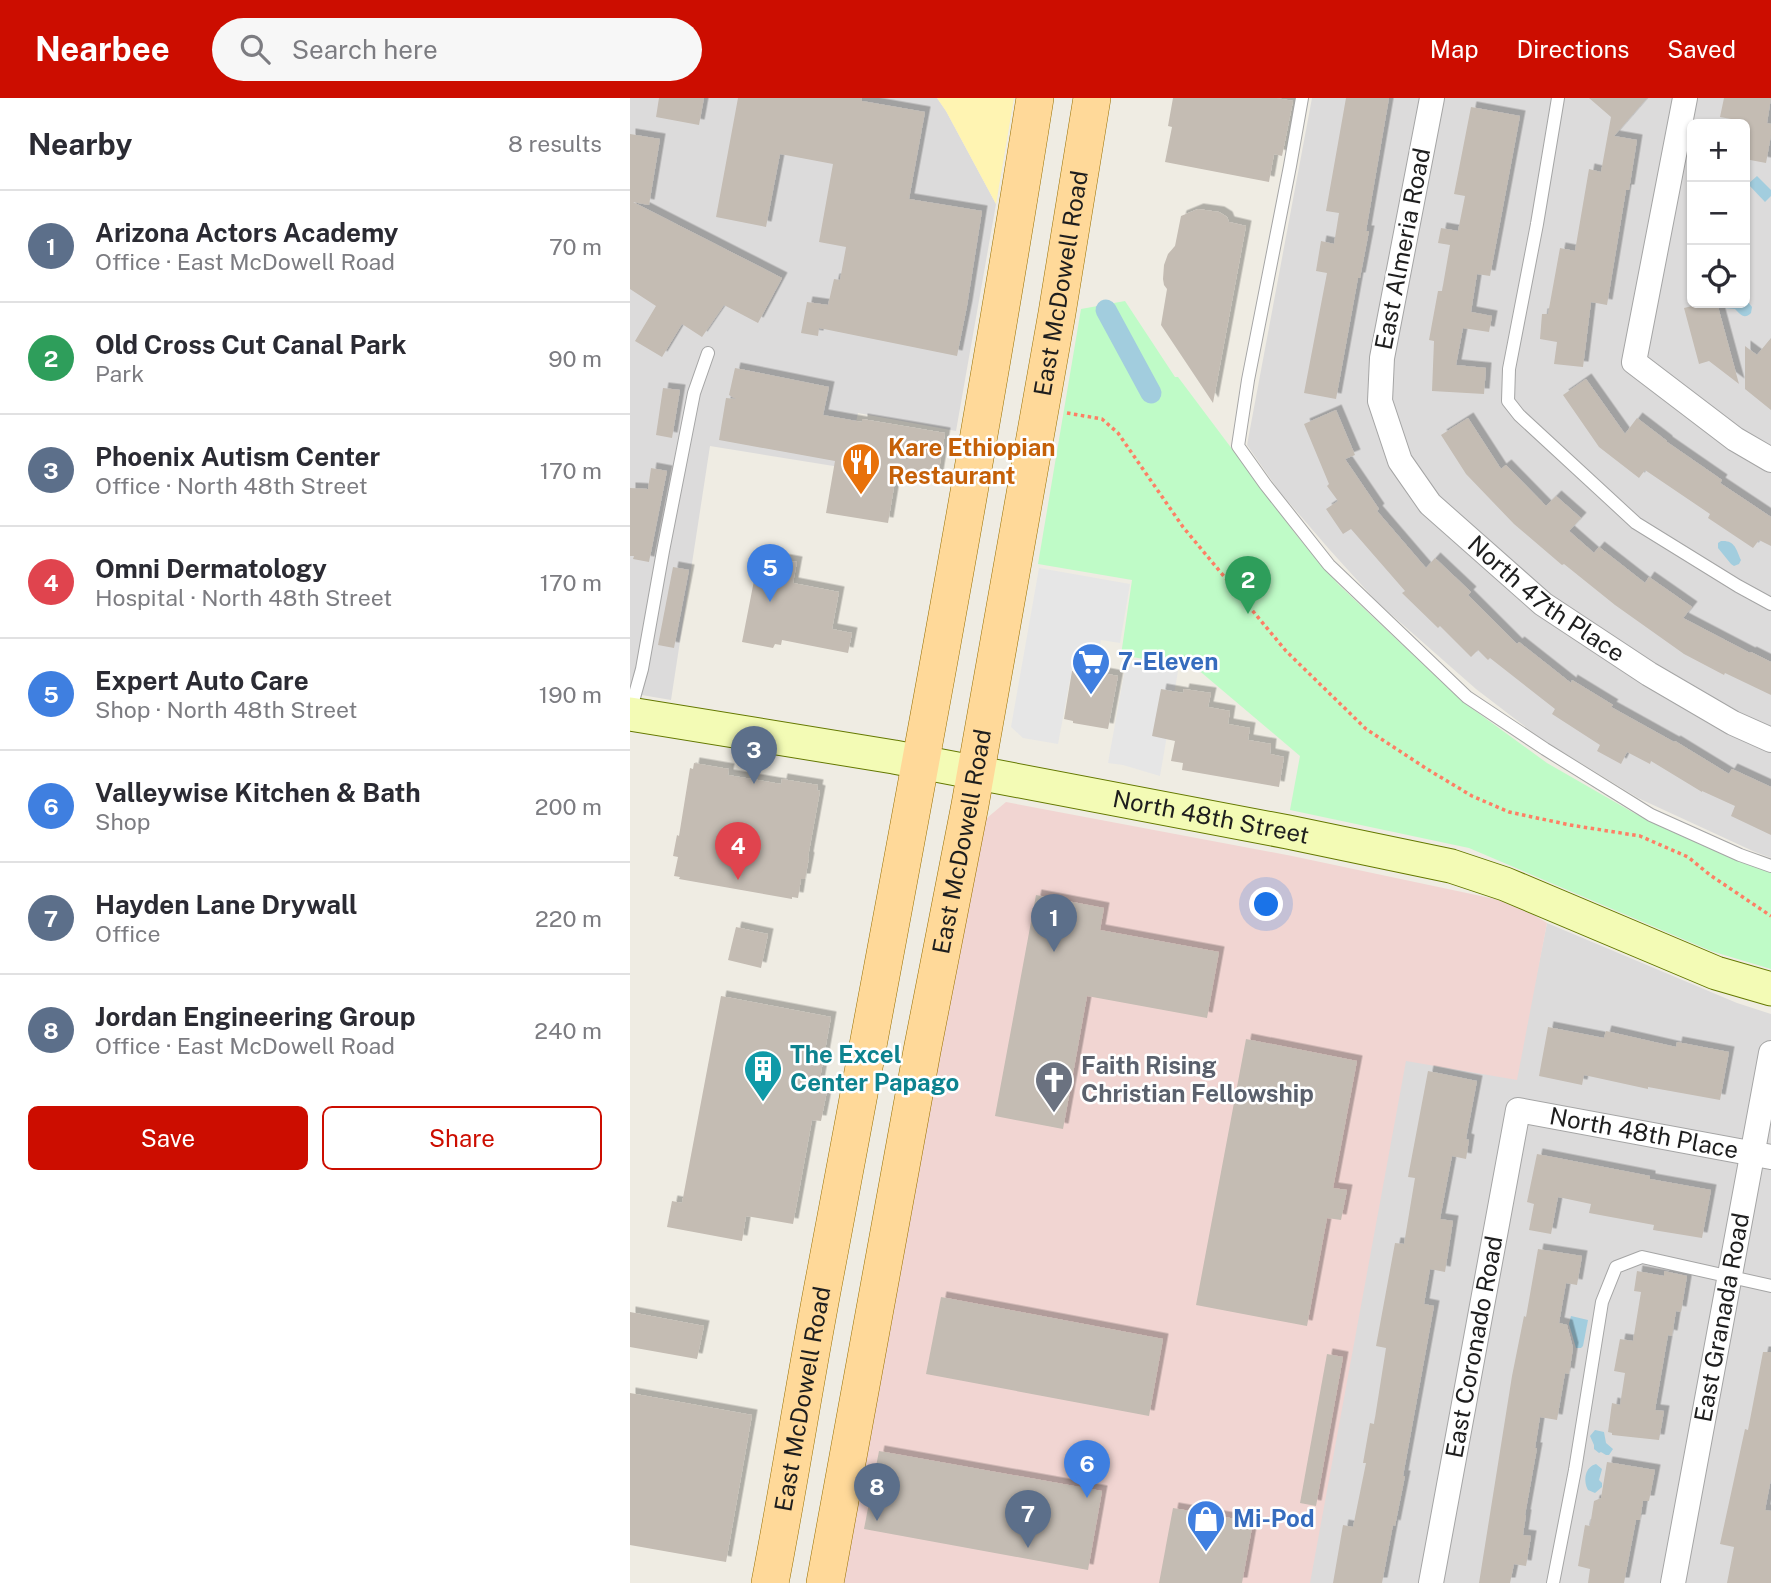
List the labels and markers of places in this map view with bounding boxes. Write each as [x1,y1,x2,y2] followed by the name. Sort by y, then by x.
[888,433,1056,489] place label: Kare Ethiopian Restaurant
[840,441,882,496] restaurant icon: Kare Ethiopian Restaurant
[747,544,793,602] pin: 5
[1225,556,1271,614] pin: 2
[1070,641,1112,696] supermarket icon: 7-Eleven
[1118,647,1218,675] place label: 7-Eleven
[731,726,777,784] pin: 3
[715,822,761,880] pin: 4
[1031,894,1077,952] pin: 1
[790,1040,959,1096] place label: The Excel Center Papago
[742,1048,784,1103] building icon: The Excel Center Papago
[1081,1051,1314,1107] place label: Faith Rising Christian Fellowship
[1033,1059,1075,1114] church icon: Faith Rising Christian Fellowship
[1064,1440,1110,1498] pin: 6
[854,1463,900,1521] pin: 8
[1005,1490,1051,1548] pin: 7
[1185,1498,1227,1553] shop icon: Mi-Pod
[1233,1504,1315,1532] place label: Mi-Pod

